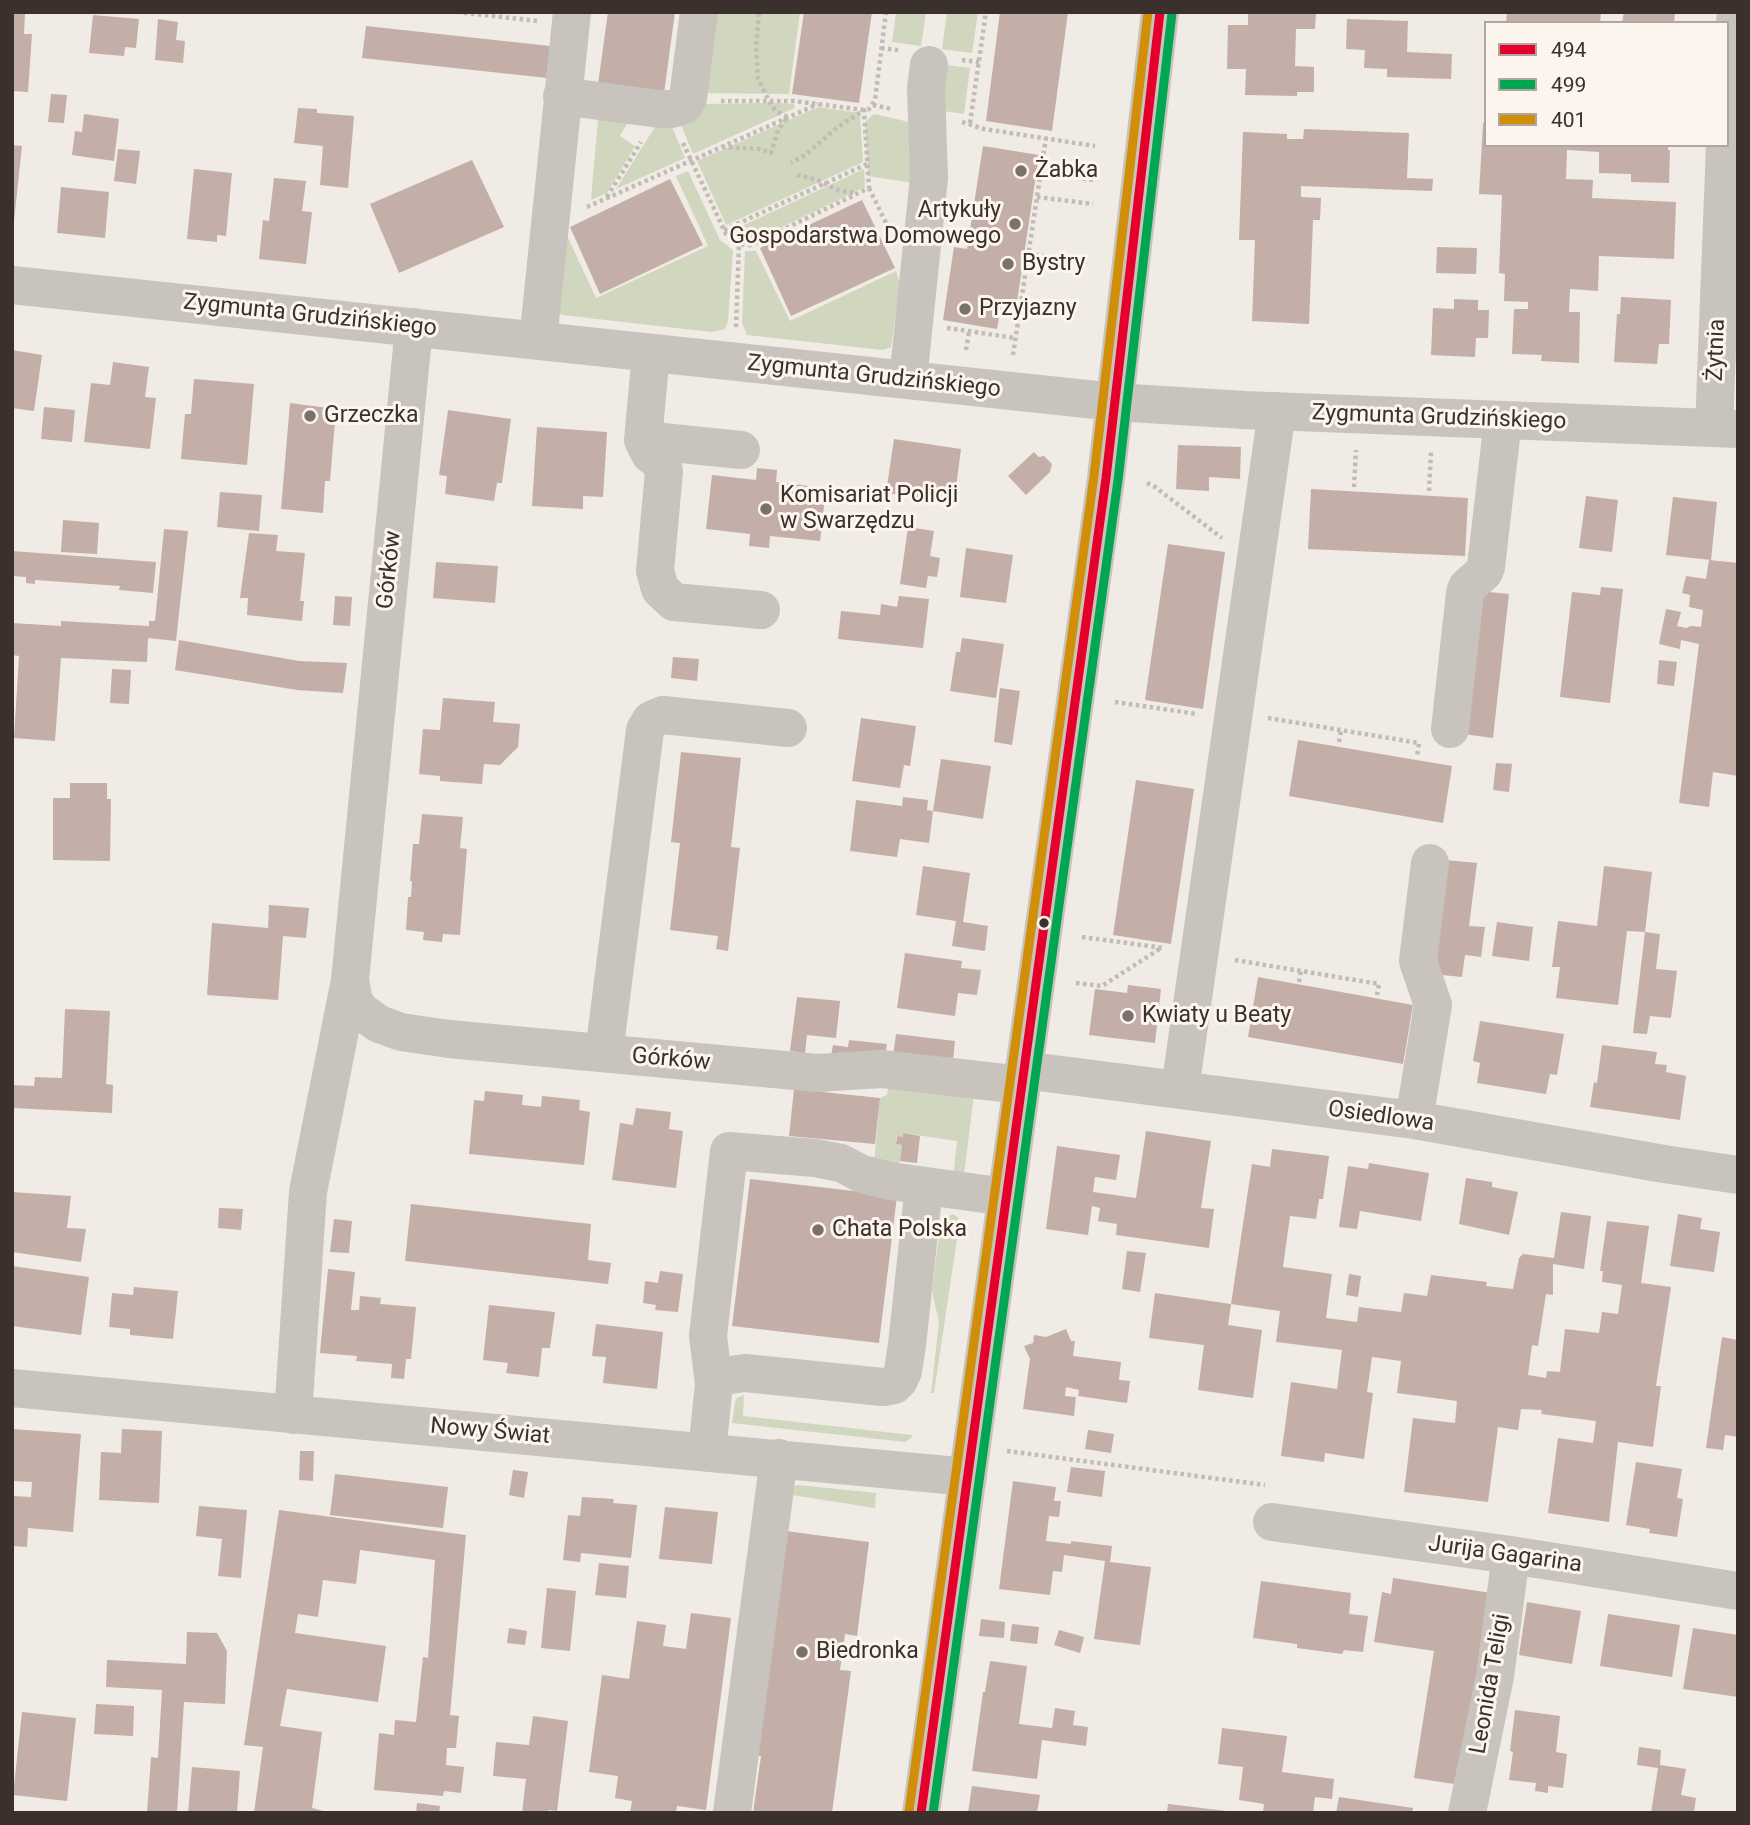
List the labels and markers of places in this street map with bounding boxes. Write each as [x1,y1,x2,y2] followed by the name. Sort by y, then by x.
[1035,157,1098,185] place label: Żabka
[1013,163,1029,179] marker: Żabka
[729,197,1001,251] place label: Artykuły Gospodarstwa Domowego
[1007,216,1023,232] marker: Artykuły Gospodarstwa Domowego
[1022,250,1085,278] place label: Bystry
[1000,256,1016,272] marker: Bystry
[979,295,1077,323] place label: Przyjazny
[957,301,973,317] marker: Przyjazny
[324,402,419,430] place label: Grzeczka
[302,408,318,424] marker: Grzeczka
[780,482,958,536] place label: Komisariat Policji w Swarzędzu
[758,501,774,517] marker: Komisariat Policji w Swarzędzu
[1037,916,1051,930] unlabelled marker
[1142,1002,1291,1030] place label: Kwiaty u Beaty
[1120,1008,1136,1024] marker: Kwiaty u Beaty
[832,1216,967,1244] place label: Chata Polska
[810,1222,826,1238] marker: Chata Polska
[816,1638,919,1666] place label: Biedronka
[794,1644,810,1660] marker: Biedronka

